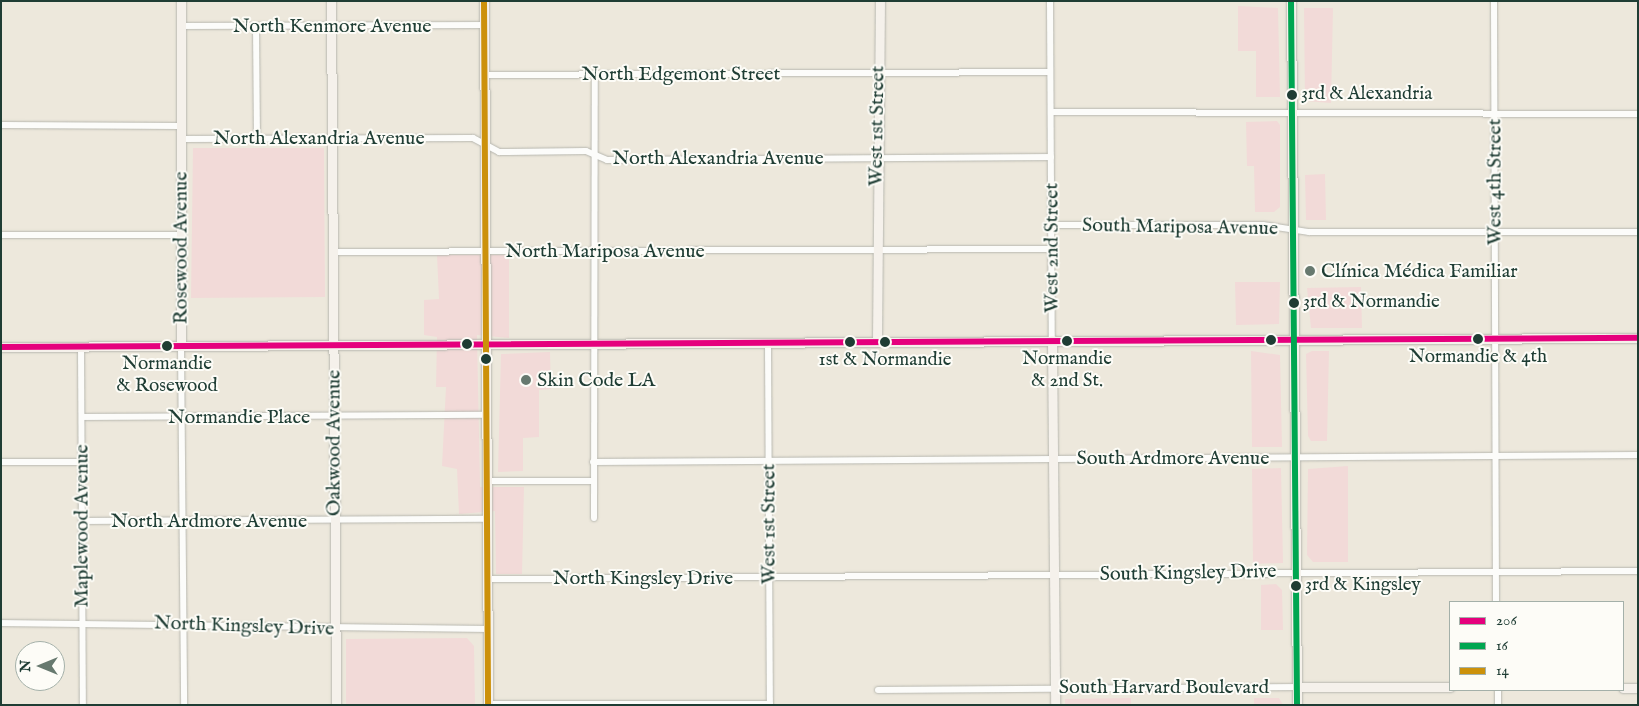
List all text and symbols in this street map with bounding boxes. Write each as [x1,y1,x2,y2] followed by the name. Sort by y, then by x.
[232,14,432,38] street label: North Kenmore Avenue
[582,62,780,86] street label: North Edgemont Street
[864,65,890,187] street label: West 1st Street
[1301,84,1432,106] place label: 3rd & Alexandria
[1287,90,1297,100] marker: 3rd & Alexandria
[1483,119,1507,245] street label: West 4th Street
[213,126,425,150] street label: North Alexandria Avenue
[612,146,824,170] street label: North Alexandria Avenue
[169,172,193,324] street label: Rosewood Avenue
[1040,183,1064,313] street label: West 2nd Street
[1082,213,1278,241] street label: South Mariposa Avenue
[505,239,705,263] street label: North Mariposa Avenue
[1321,259,1518,283] place label: Clínica Médica Familiar
[1303,264,1317,278] marker: Clínica Médica Familiar
[1303,292,1440,314] place label: 3rd & Normandie
[1289,298,1299,308] marker: 3rd & Normandie
[1473,334,1483,344] marker: Normandie & 4th
[1266,335,1276,345] unlabelled marker
[1062,336,1072,346] marker: Normandie & 2nd St.
[845,337,855,347] unlabelled marker
[880,337,890,347] marker: 1st & Normandie
[462,339,472,349] unlabelled marker
[162,341,172,351] marker: Normandie & Rosewood
[1409,347,1547,369] place label: Normandie & 4th
[1022,349,1112,393] place label: Normandie & 2nd St.
[819,350,951,372] place label: 1st & Normandie
[116,354,218,398] place label: Normandie & Rosewood
[481,354,491,364] unlabelled marker
[537,368,655,392] place label: Skin Code LA
[322,370,346,516] street label: Oakwood Avenue
[519,373,533,387] marker: Skin Code LA
[168,405,310,429] street label: Normandie Place
[70,444,94,608] street label: Maplewood Avenue
[1077,446,1269,470] street label: South Ardmore Avenue
[757,464,781,584] street label: West 1st Street
[111,509,307,533] street label: North Ardmore Avenue
[1099,559,1277,587] street label: South Kingsley Drive
[553,566,733,590] street label: North Kingsley Drive
[1305,575,1421,597] place label: 3rd & Kingsley
[1291,581,1301,591] marker: 3rd & Kingsley
[1449,601,1624,691] legend
[153,611,335,641] street label: North Kingsley Drive
[1496,611,1517,630] text: 206
[1496,636,1508,655] text: 16
[15,641,65,691] north arrow
[17,660,35,672] text: N
[1496,661,1509,680] text: 14
[1059,675,1269,699] street label: South Harvard Boulevard

